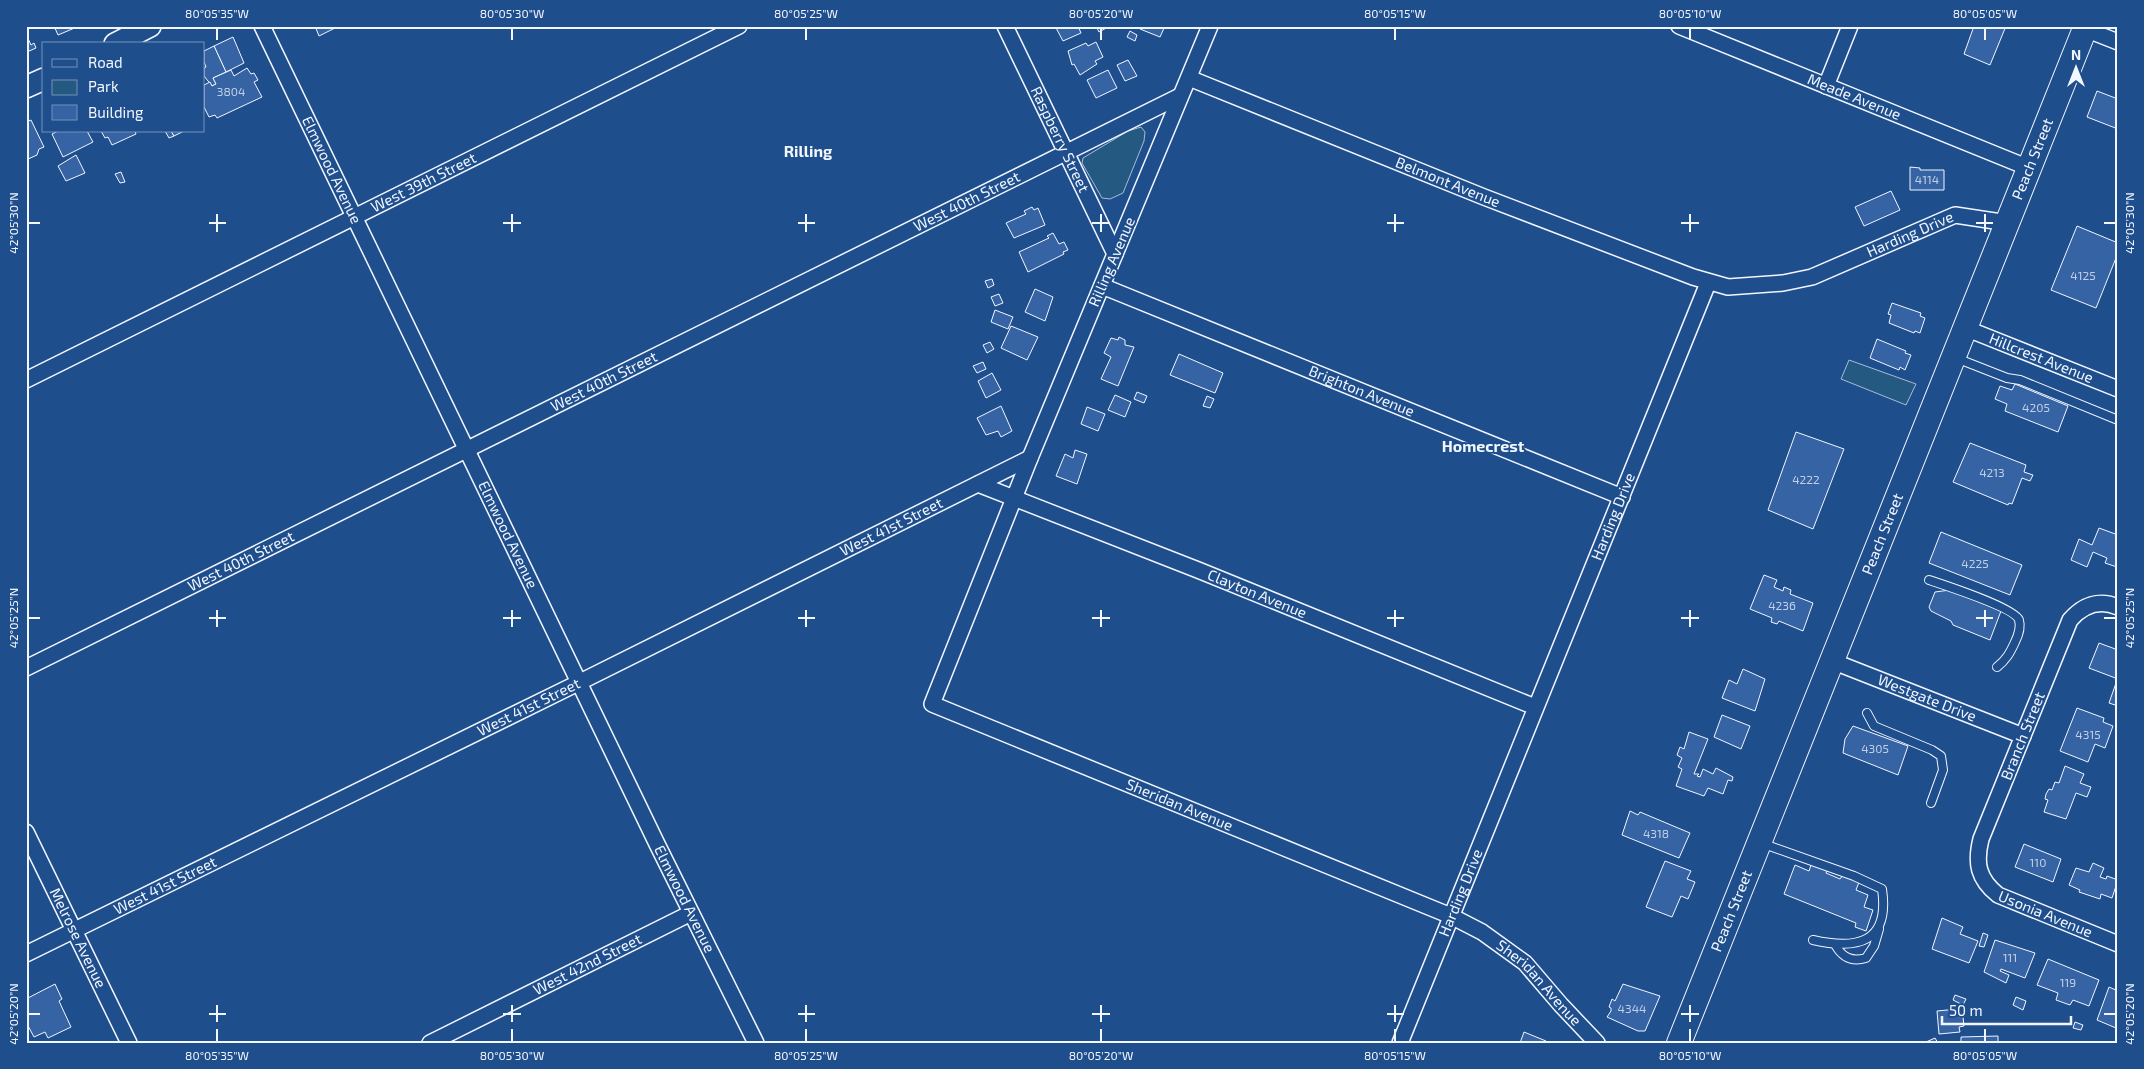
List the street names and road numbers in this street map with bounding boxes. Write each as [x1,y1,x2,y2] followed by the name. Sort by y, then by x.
[1805,69,1904,123] street label: Meade Avenue
[1028,83,1094,195] street label: Raspberry Street
[299,113,366,226] street label: Elmwood Avenue
[2007,115,2056,202] street label: Peach Street
[368,148,479,215] street label: West 39th Street
[1393,152,1503,210] street label: Belmont Avenue
[910,167,1023,235] street label: West 40th Street
[1864,207,1956,260] street label: Harding Drive
[1084,214,1138,309] street label: Rilling Avenue
[1987,329,2096,386] street label: Hillcrest Avenue
[547,347,660,415] street label: West 40th Street
[1306,361,1417,420] street label: Brighton Avenue
[1587,470,1638,563] street label: Harding Drive
[475,478,542,591] street label: Elmwood Avenue
[1857,490,1906,577] street label: Peach Street
[837,493,945,559] street label: West 41st Street
[184,526,297,594] street label: West 40th Street
[1205,565,1310,621] street label: Clayton Avenue
[1875,670,1979,725] street label: Westgate Drive
[474,673,583,739] street label: West 41st Street
[1996,689,2048,782] street label: Branch Street
[1124,774,1236,834] street label: Sheridan Avenue
[651,842,720,955] street label: Elmwood Avenue
[1434,846,1486,939] street label: Harding Drive
[110,852,219,918] street label: West 41st Street
[1706,867,1755,954] street label: Peach Street
[47,885,111,991] street label: Melrose Avenue
[1996,886,2095,941] street label: Usonia Avenue
[530,929,645,998] street label: West 42nd Street
[1493,935,1586,1029] street label: Sheridan Avenue

